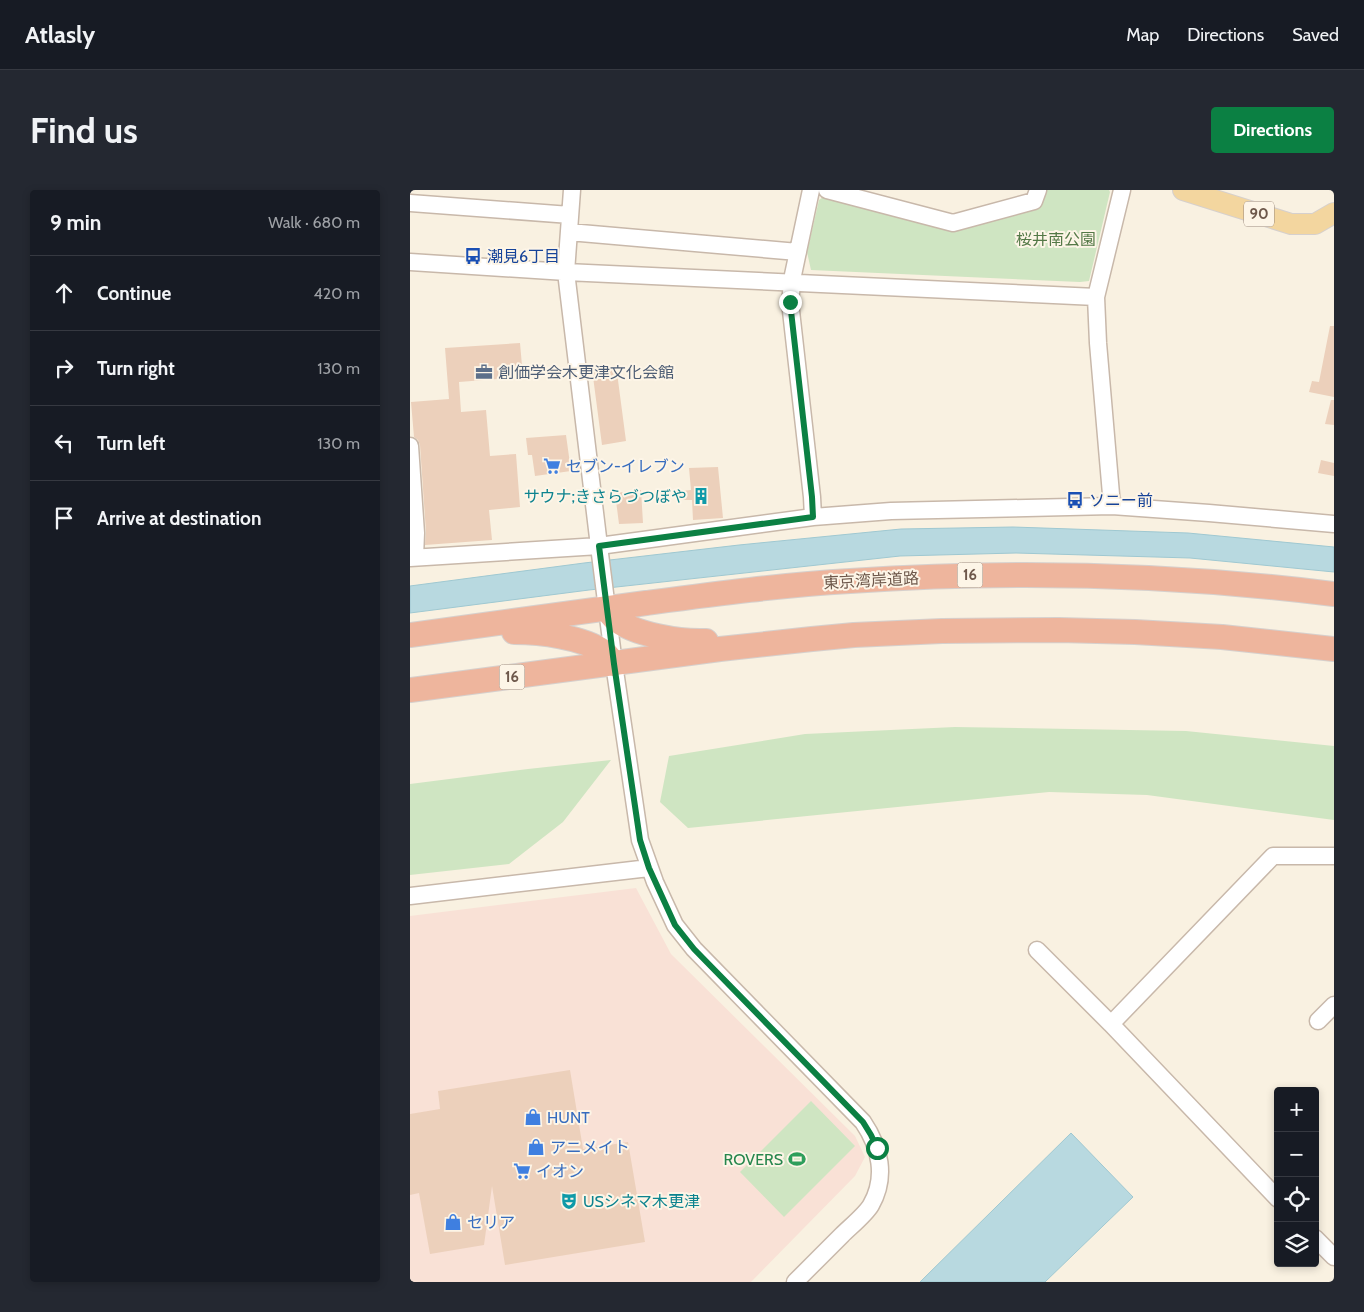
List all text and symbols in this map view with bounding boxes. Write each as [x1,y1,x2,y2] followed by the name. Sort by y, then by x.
[25,20,95,49] text: Atlasly
[1126,24,1159,46] text: Map
[1187,24,1264,46] text: Directions
[1292,24,1339,46] text: Saved
[1211,107,1334,153] button: Directions
[30,109,138,152] text: Find us
[1244,202,1274,226] road number: 90
[50,210,101,235] text: 9 min
[268,213,360,232] text: Walk · 680 m
[1016,230,1096,249] park label: 桜井南公園
[463,246,483,266] bus stop icon: 潮見6丁目
[487,247,560,266] place label: 潮見6丁目
[50,279,78,307] icon: ahead
[97,282,171,305] text: Continue
[314,284,360,303] text: 420 m
[779,291,802,314] route end
[50,354,78,382] icon: right
[97,357,175,380] text: Turn right
[317,359,360,378] text: 130 m
[474,362,494,382] office icon: 創価学会木更津文化会館
[498,363,674,382] place label: 創価学会木更津文化会館
[50,429,78,457] icon: left
[97,432,165,455] text: Turn left
[317,434,360,453] text: 130 m
[542,456,562,476] supermarket icon: セブン-イレブン
[566,457,685,476] place label: セブン-イレブン
[691,486,711,506] building icon: サウナ;きさらづつぼや
[524,487,687,506] place label: サウナ;きさらづつぼや
[1065,490,1085,510] bus stop icon: ソニー前
[1089,491,1153,510] place label: ソニー前
[50,504,78,532] icon: arrive
[97,507,261,530] text: Arrive at destination
[958,562,982,588] road number: 16
[823,568,919,592] street label: 東京湾岸道路
[500,664,524,690] road number: 16
[1274,1087,1319,1267] map controls
[1274,1087,1319,1132] button: +
[523,1107,543,1127] shop icon: HUNT
[547,1108,590,1127] place label: HUNT
[1274,1132,1319,1177] button: −
[526,1137,546,1157] shop icon: アニメイト
[866,1137,889,1160] route start
[550,1138,630,1157] place label: アニメイト
[787,1149,807,1169] sports icon: ROVERS
[724,1150,783,1169] place label: ROVERS
[512,1161,532,1181] supermarket icon: イオン
[536,1162,584,1181] place label: イオン
[1274,1177,1319,1222] button: locate
[559,1191,579,1211] theatre icon: USシネマ木更津
[583,1192,700,1211] place label: USシネマ木更津
[443,1212,463,1232] shop icon: セリア
[467,1213,515,1232] place label: セリア
[1274,1222,1319,1267] button: layers

